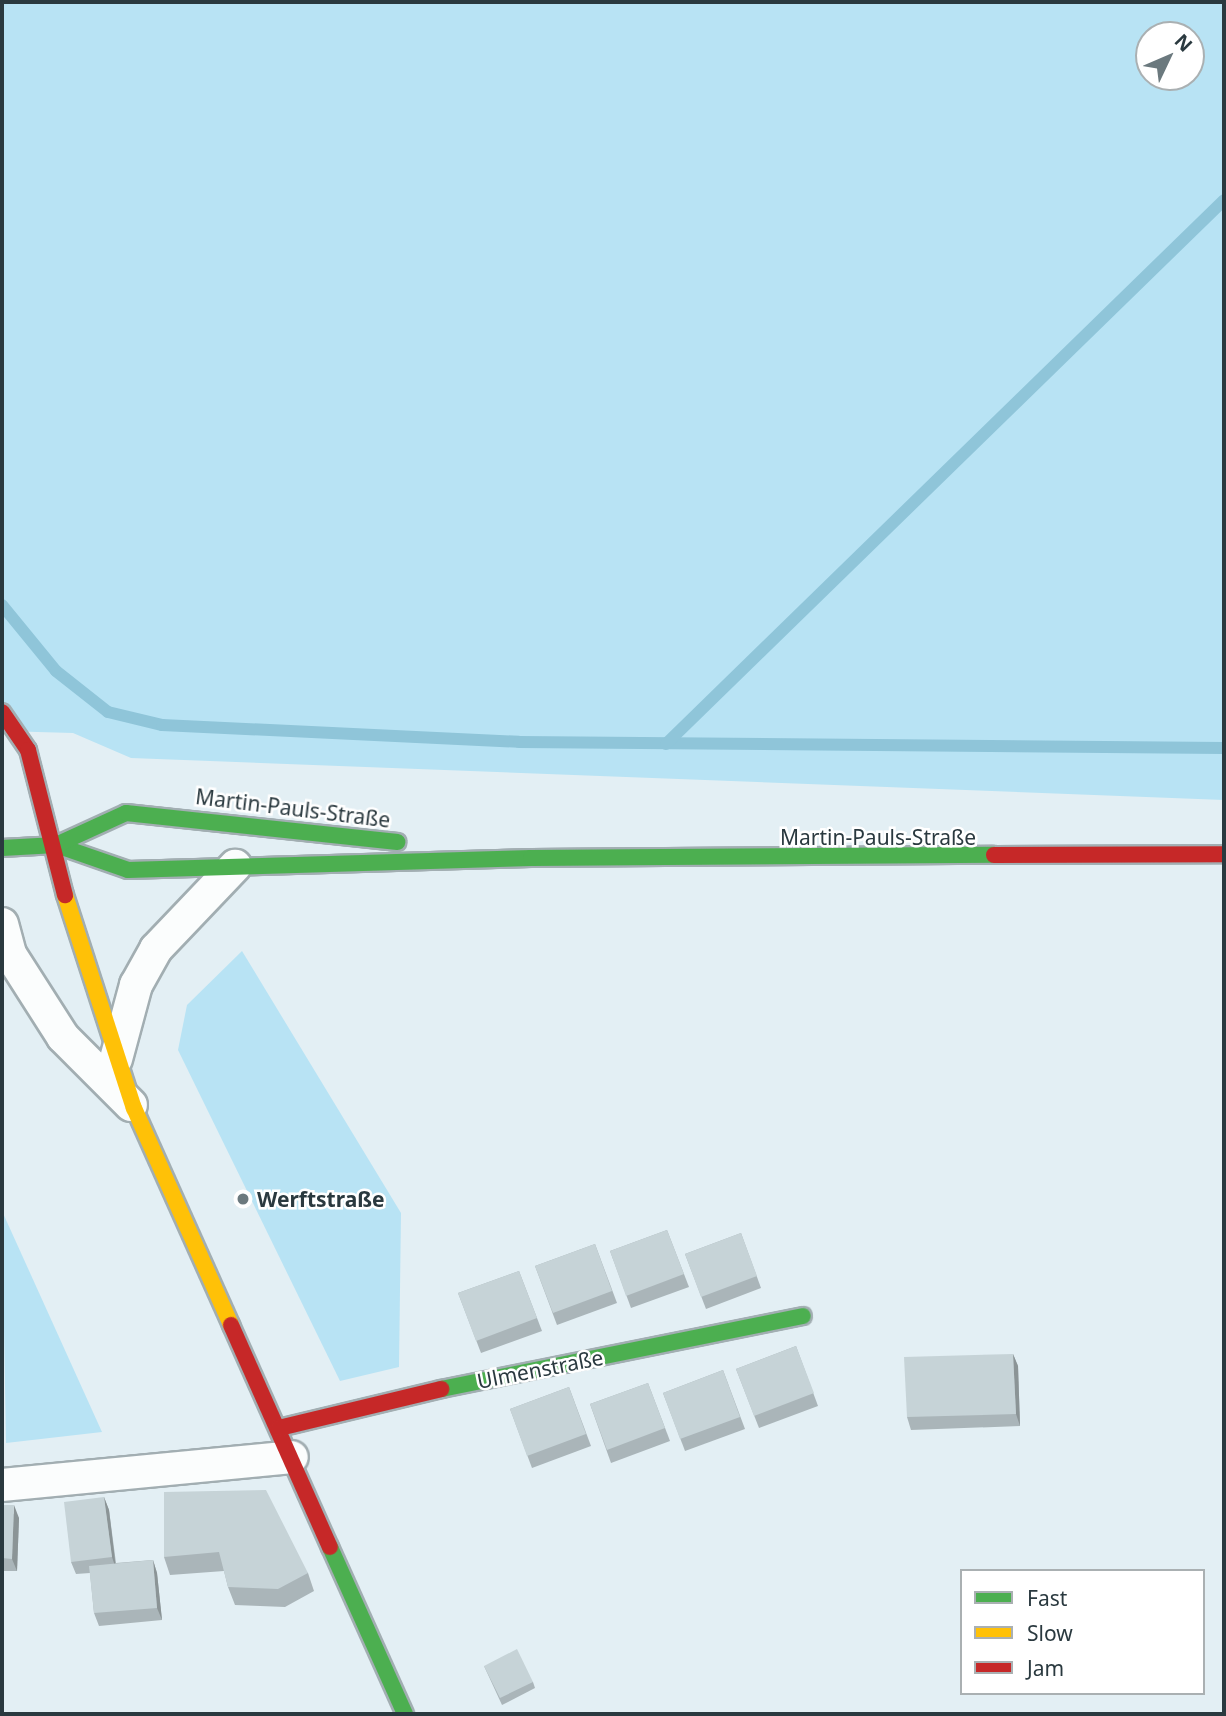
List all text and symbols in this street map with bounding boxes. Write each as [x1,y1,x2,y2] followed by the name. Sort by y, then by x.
[1135,21,1205,91] north arrow
[1169,28,1198,57] text: N
[194,784,392,832] street label: Martin-Pauls-Straße
[780,824,976,850] street label: Martin-Pauls-Straße
[257,1186,385,1212] place label: Werftstraße
[235,1191,251,1207] marker: Werftstraße
[475,1344,605,1394] street label: Ulmenstraße
[960,1569,1205,1695] legend
[1027,1584,1067,1612] text: Fast
[1027,1619,1073,1647] text: Slow
[1027,1654,1064,1682] text: Jam

